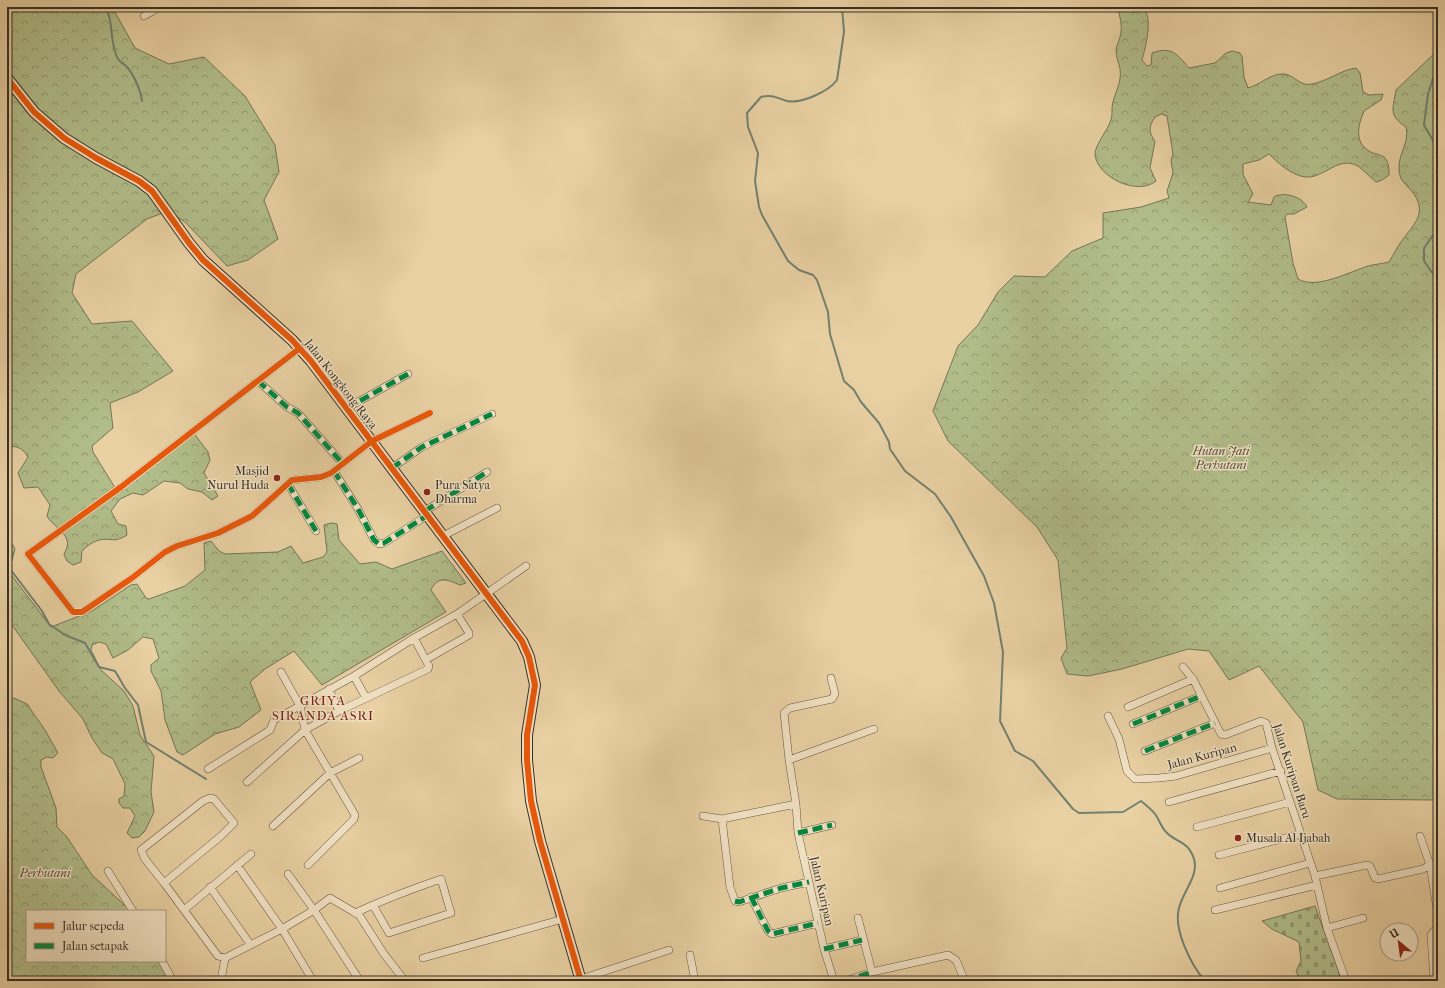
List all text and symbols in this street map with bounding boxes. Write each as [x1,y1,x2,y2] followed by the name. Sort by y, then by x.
[301,336,381,432] street label: Jalan Kongkong Raya
[1192,444,1251,472] park label: Hutan Jati Perhutani
[207,464,269,492] place label: Masjid Nurul Huda
[272,473,282,483] marker: Masjid Nurul Huda
[435,478,491,506] place label: Pura Satya Dharma
[422,487,432,497] marker: Pura Satya Dharma
[272,693,374,723] district label: GRIYA SIRANDA ASRI
[1270,721,1314,820] street label: Jalan Kuripan Baru
[1165,740,1238,772] street label: Jalan Kuripan
[1246,831,1331,845] place label: Musala Al Ijabah
[1233,833,1243,843] marker: Musala Al Ijabah
[807,854,837,927] street label: Jalan Kuripan
[19,866,72,880] park label: Perhutani
[26,910,166,962] legend
[61,919,125,933] text: Jalur sepeda
[1379,922,1419,962] north arrow
[1387,926,1402,942] text: U
[61,939,129,953] text: Jalan setapak

